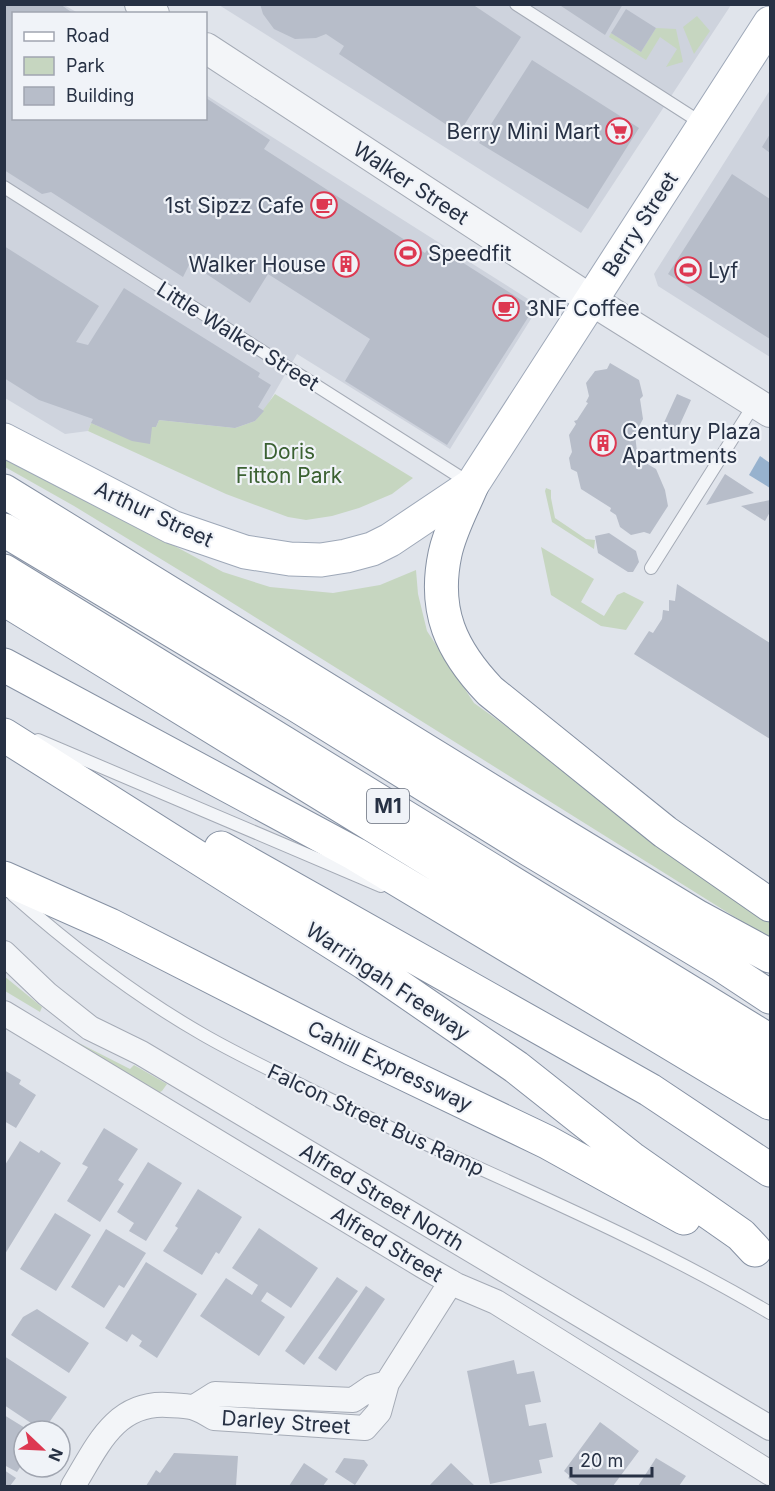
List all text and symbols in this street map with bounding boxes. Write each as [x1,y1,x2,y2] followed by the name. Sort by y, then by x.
[12,12,207,120] legend
[66,25,109,46] text: Road
[66,55,105,76] text: Park
[66,85,134,106] text: Building
[604,116,634,146] supermarket icon: Berry Mini Mart
[447,119,600,144] place label: Berry Mini Mart
[348,136,474,230] street label: Walker Street
[597,167,683,281] street label: Berry Street
[309,190,339,220] cafe icon: 1st Sipzz Cafe
[165,193,304,218] place label: 1st Sipzz Cafe
[393,238,423,268] sports icon: Speedfit
[428,241,512,266] place label: Speedfit
[331,249,361,279] building icon: Walker House
[188,252,326,277] place label: Walker House
[673,255,703,285] sports icon: Lyf
[708,258,739,283] place label: Lyf
[152,276,324,396] street label: Little Walker Street
[491,293,521,323] cafe icon: 3NF Coffee
[526,296,640,321] place label: 3NF Coffee
[622,419,761,468] place label: Century Plaza Apartments
[588,428,618,458] building icon: Century Plaza Apartments
[236,439,343,488] park label: Doris Fitton Park
[91,476,217,552] street label: Arthur Street
[367,789,409,823] road number: M1
[301,917,475,1045] street label: Warringah Freeway
[304,1015,477,1117] street label: Cahill Expressway
[264,1059,488,1181] street label: Falcon Street Bus Ramp
[295,1138,469,1256] street label: Alfred Street North
[327,1201,447,1287] street label: Alfred Street
[221,1405,351,1439] street label: Darley Street
[12,1419,72,1479] north arrow
[571,1440,652,1478] scale bar
[44,1445,67,1464] text: N
[580,1450,623,1471] text: 20 m

